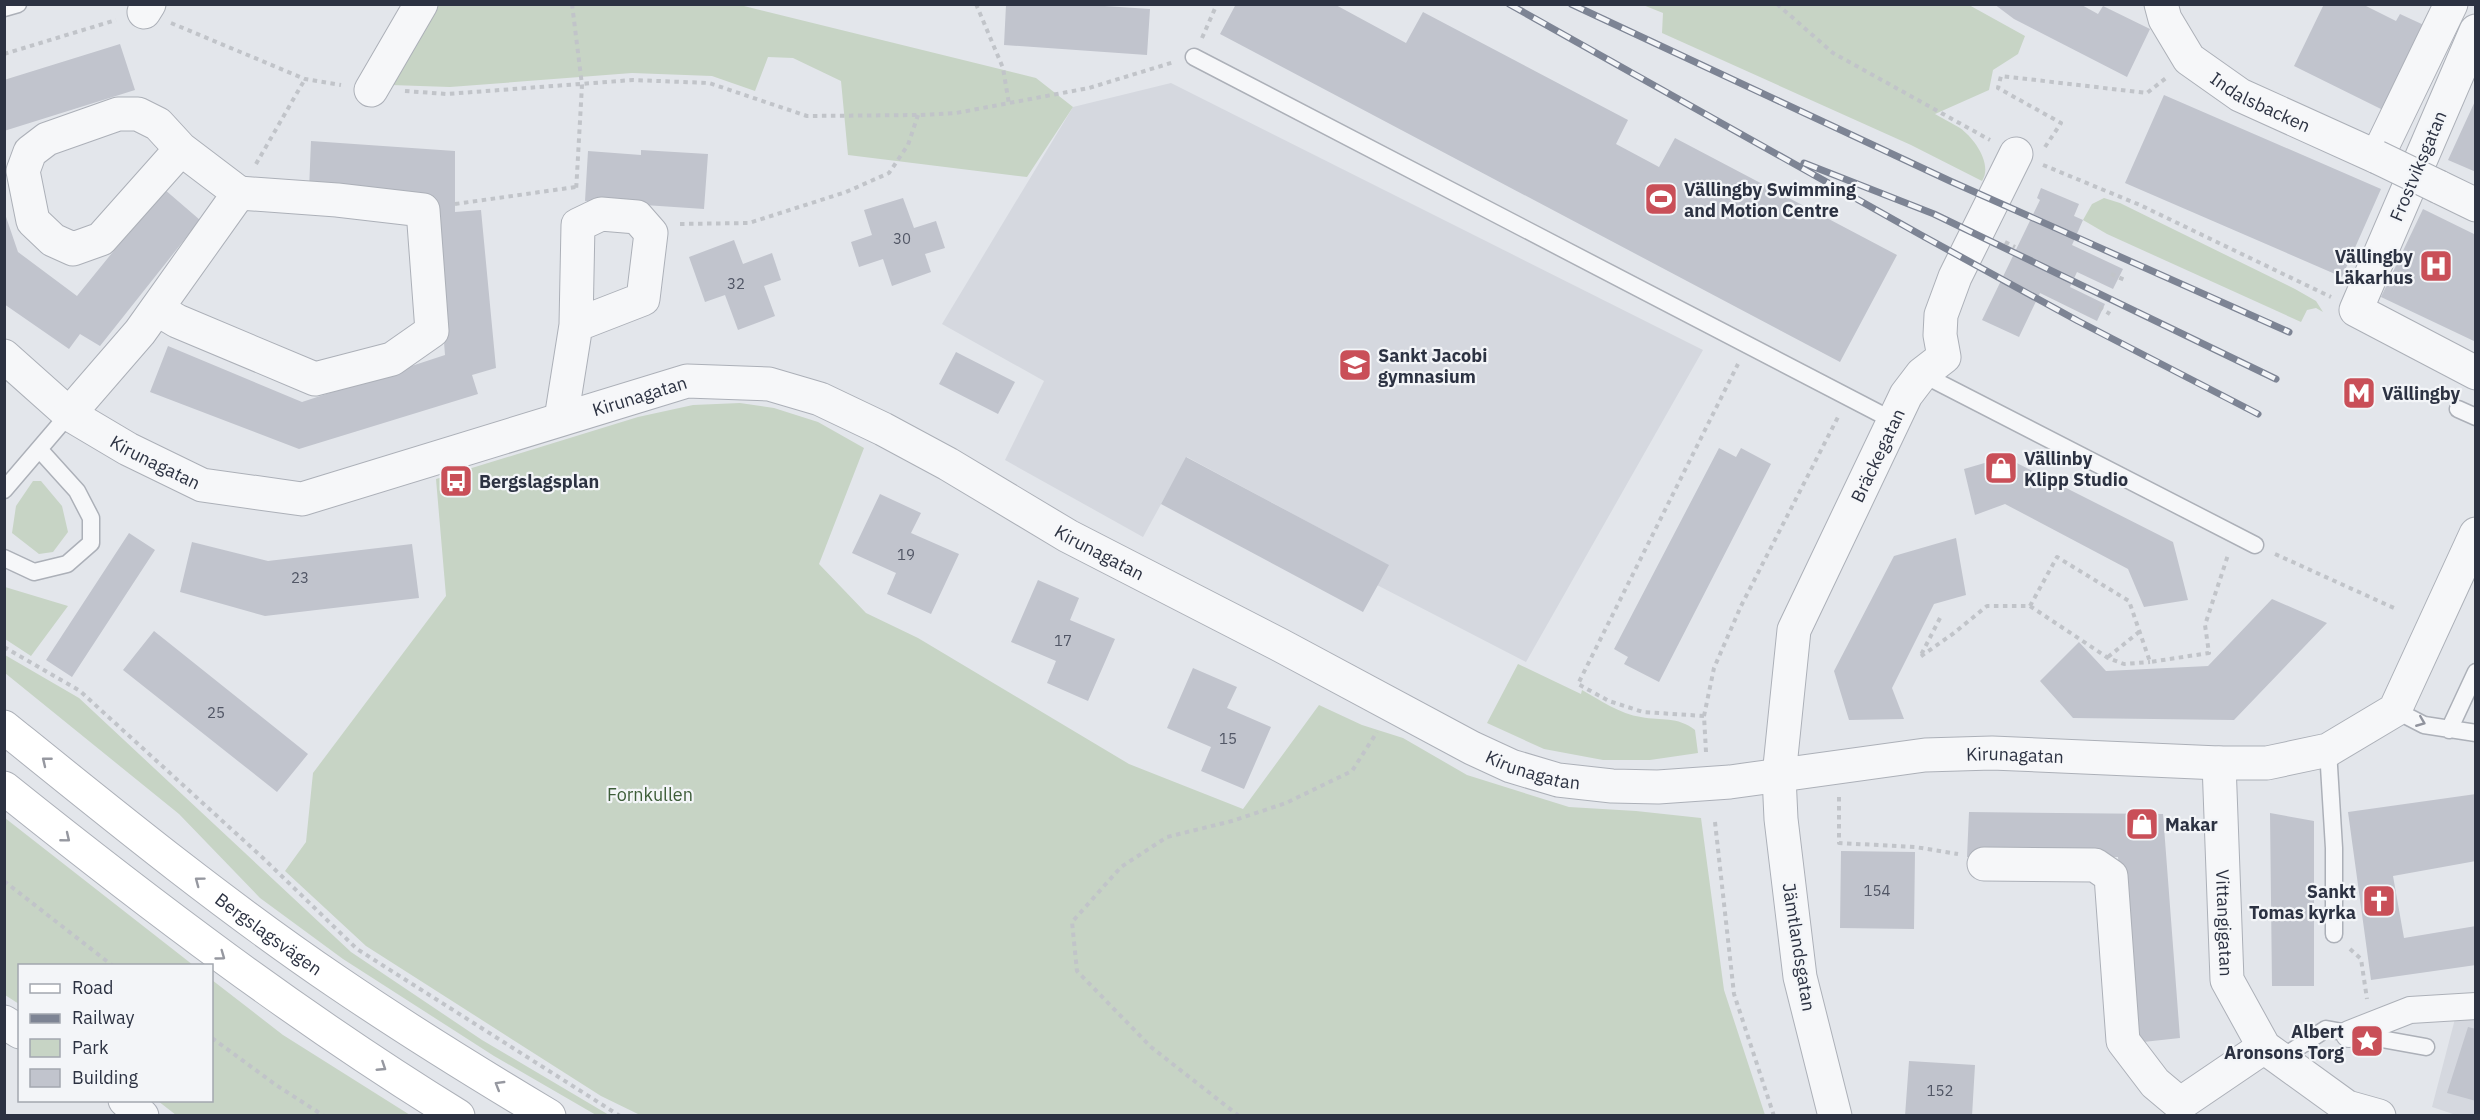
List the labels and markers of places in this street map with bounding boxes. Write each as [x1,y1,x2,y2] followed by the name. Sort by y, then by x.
[1684,178,1856,222] place label: Vällingby Swimming and Motion Centre
[1643,181,1679,217] sports icon: Vällingby Swimming and Motion Centre
[2335,245,2413,289] place label: Vällingby Läkarhus
[2418,248,2454,284] hospital icon: Vällingby Läkarhus
[1378,344,1487,388] place label: Sankt Jacobi gymnasium
[1337,347,1373,383] school or university icon: Sankt Jacobi gymnasium
[2341,375,2377,411] metro station icon: Vällingby
[2382,382,2461,405] place label: Vällingby
[2024,447,2128,491] place label: Vällinby Klipp Studio
[1983,450,2019,486] shop icon: Vällinby Klipp Studio
[438,463,474,499] bus stop icon: Bergslagsplan
[479,470,599,493] place label: Bergslagsplan
[2124,806,2160,842] shop icon: Makar
[2165,813,2218,836] place label: Makar
[2249,880,2356,924] place label: Sankt Tomas kyrka
[2361,883,2397,919] church icon: Sankt Tomas kyrka
[2224,1020,2344,1064] place label: Albert Aronsons Torg
[2349,1023,2385,1059] place icon: Albert Aronsons Torg

